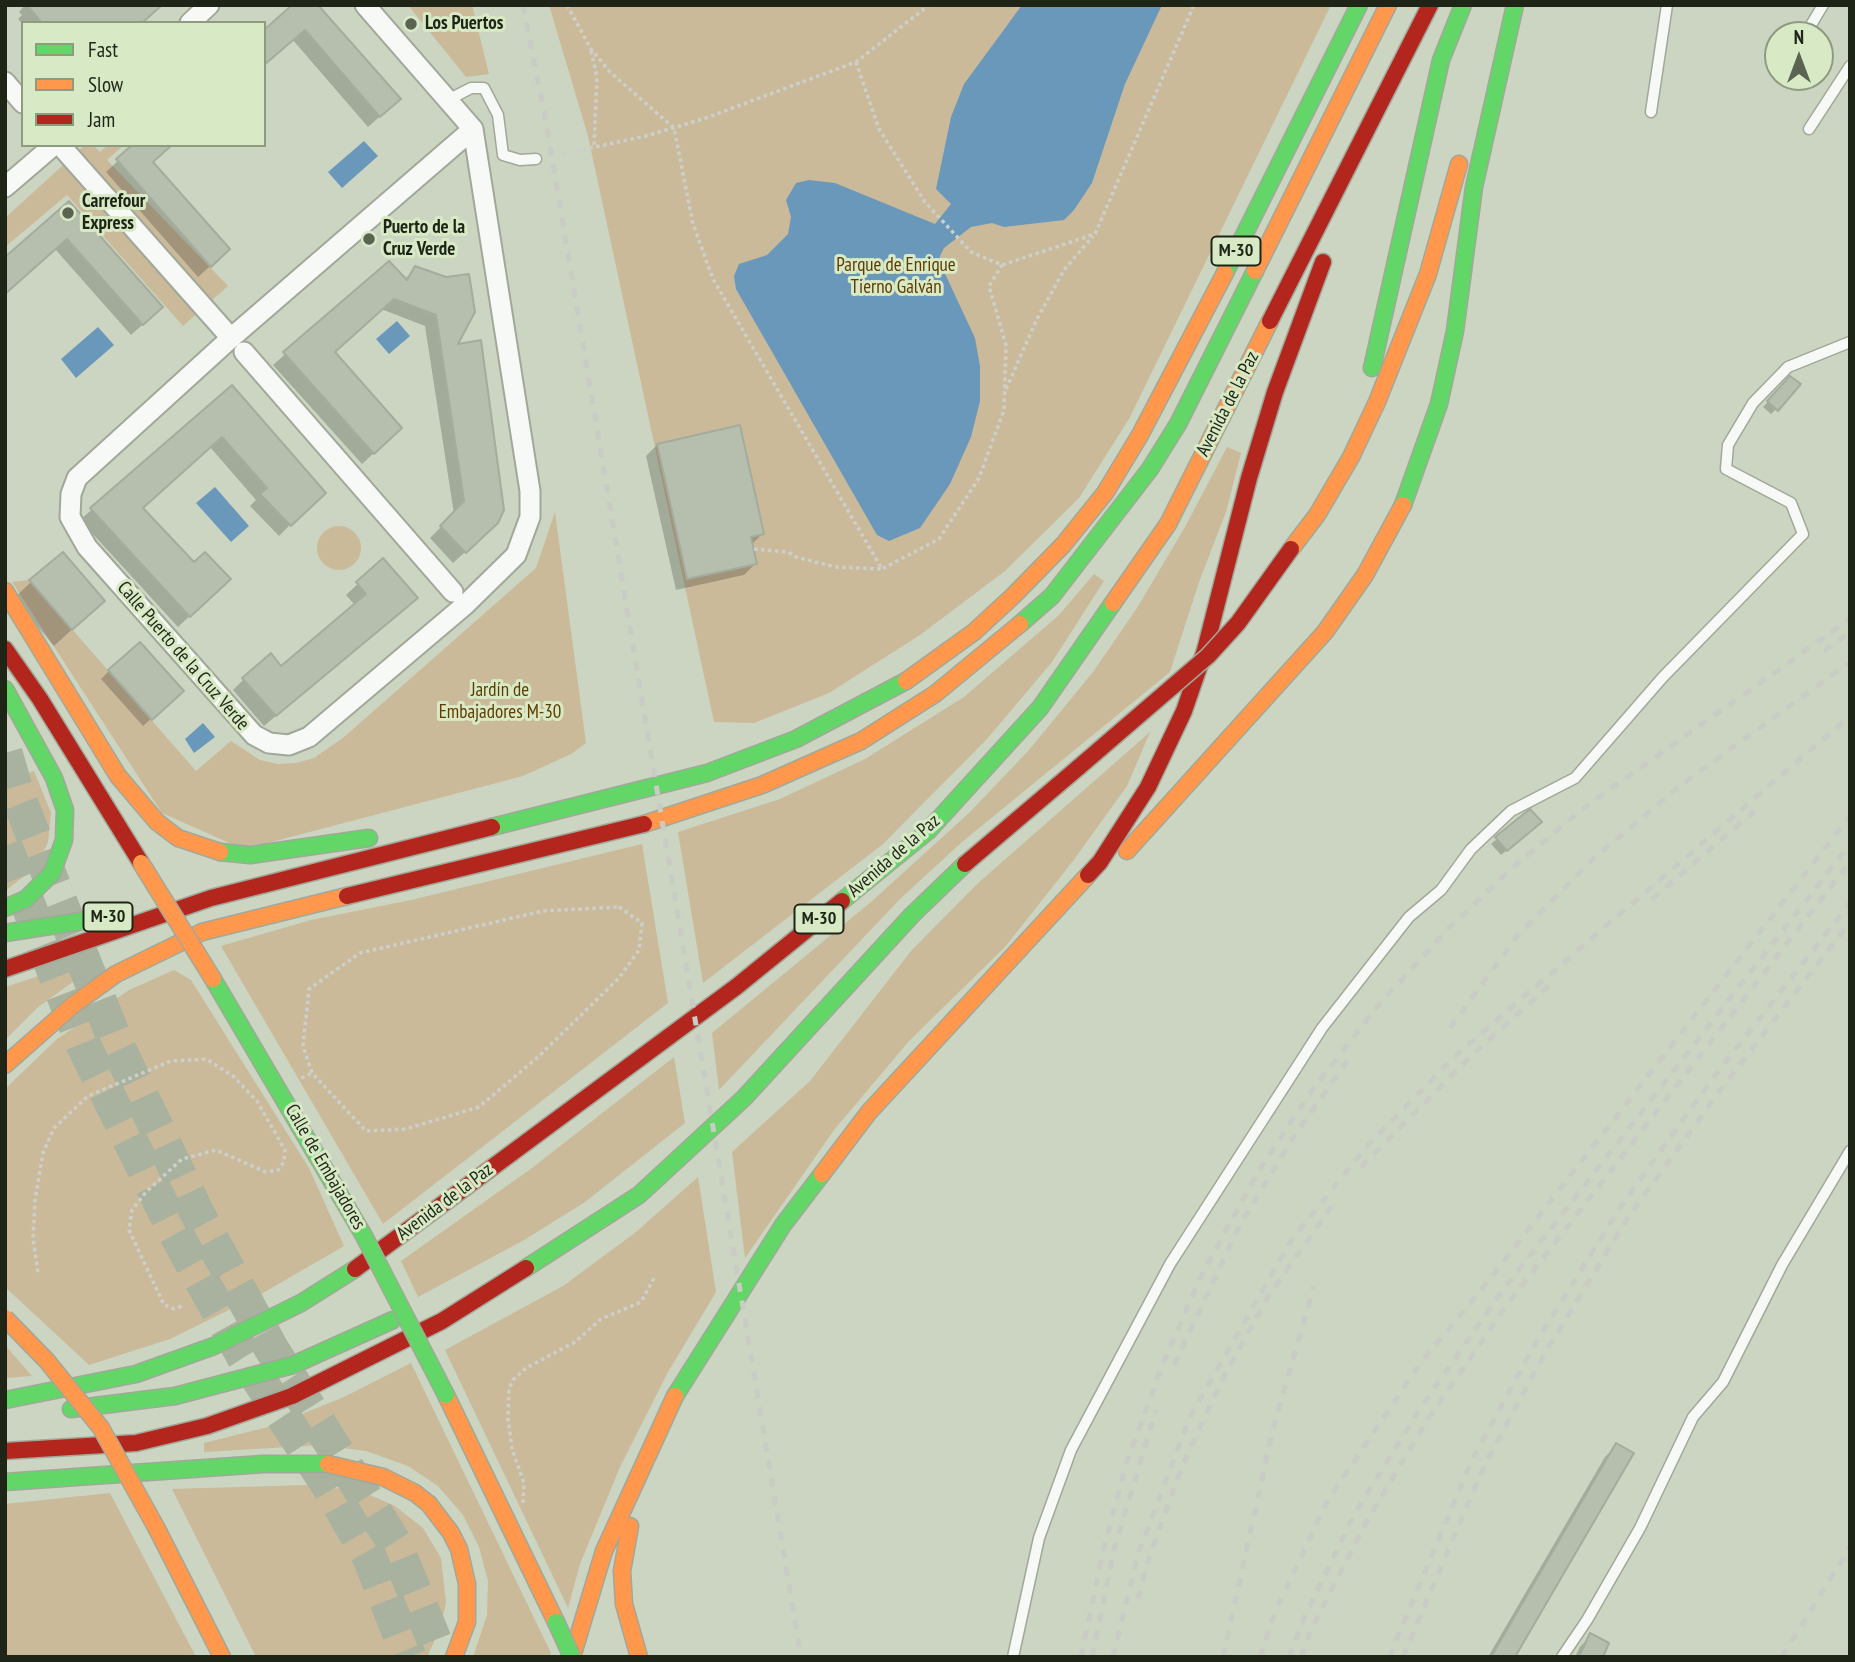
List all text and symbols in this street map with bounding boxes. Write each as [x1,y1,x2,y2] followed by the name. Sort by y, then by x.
[425,13,503,35] place label: Los Puertos
[403,16,419,32] marker: Los Puertos
[21,21,266,147] legend
[1764,21,1834,91] north arrow
[1794,25,1804,49] text: N
[88,36,118,63] text: Fast
[88,71,123,98] text: Slow
[88,106,115,133] text: Jam
[82,191,145,235] place label: Carrefour Express
[60,205,76,221] marker: Carrefour Express
[383,217,465,261] place label: Puerto de la Cruz Verde
[361,231,377,247] marker: Puerto de la Cruz Verde
[1212,236,1260,265] road number: M-30
[836,255,956,299] park label: Parque de Enrique Tierno Galván
[1192,348,1264,460] street label: Avenida de la Paz
[112,577,254,735] street label: Calle Puerto de la Cruz Verde
[439,680,561,724] park label: Jardín de Embajadores M-30
[843,810,945,902] street label: Avenida de la Paz
[84,902,132,932] road number: M-30
[794,904,844,934] road number: M-30
[280,1100,370,1234] street label: Calle de Embajadores
[392,1158,498,1246] street label: Avenida de la Paz

